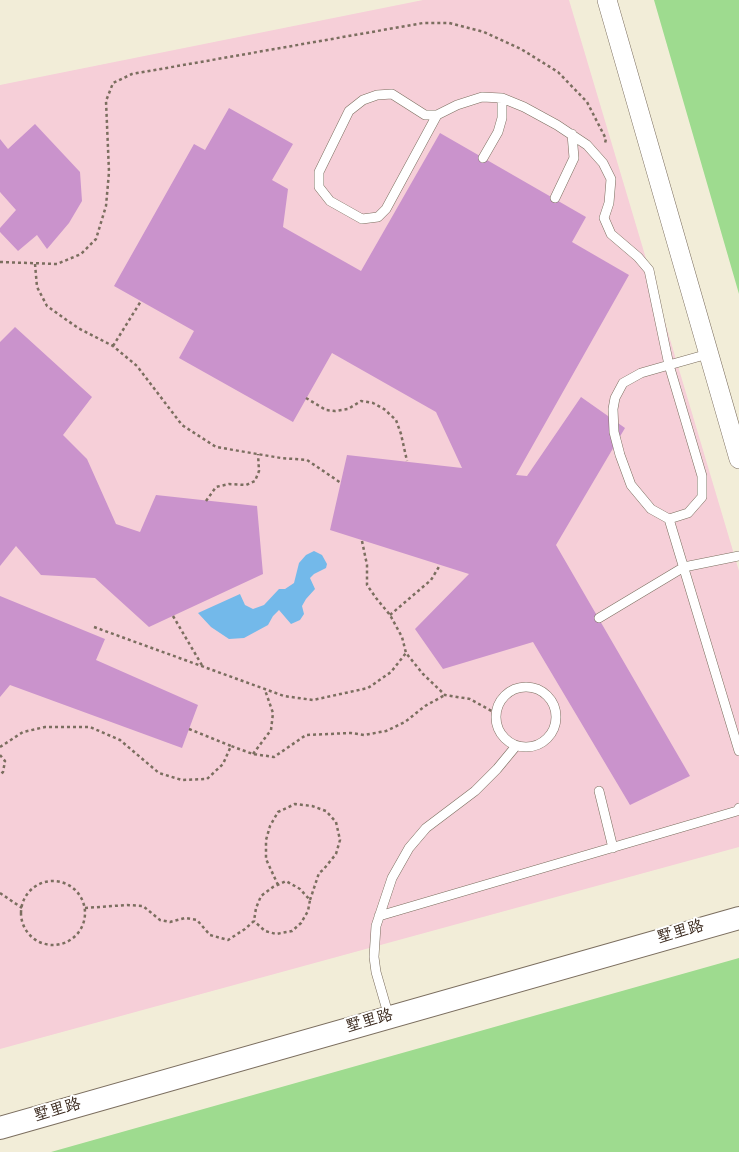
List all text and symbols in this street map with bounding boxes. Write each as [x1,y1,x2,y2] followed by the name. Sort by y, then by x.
[655,918,707,950] street label: 墅里路
[344,1007,396,1039] street label: 墅里路
[32,1096,84,1128] street label: 墅里路

